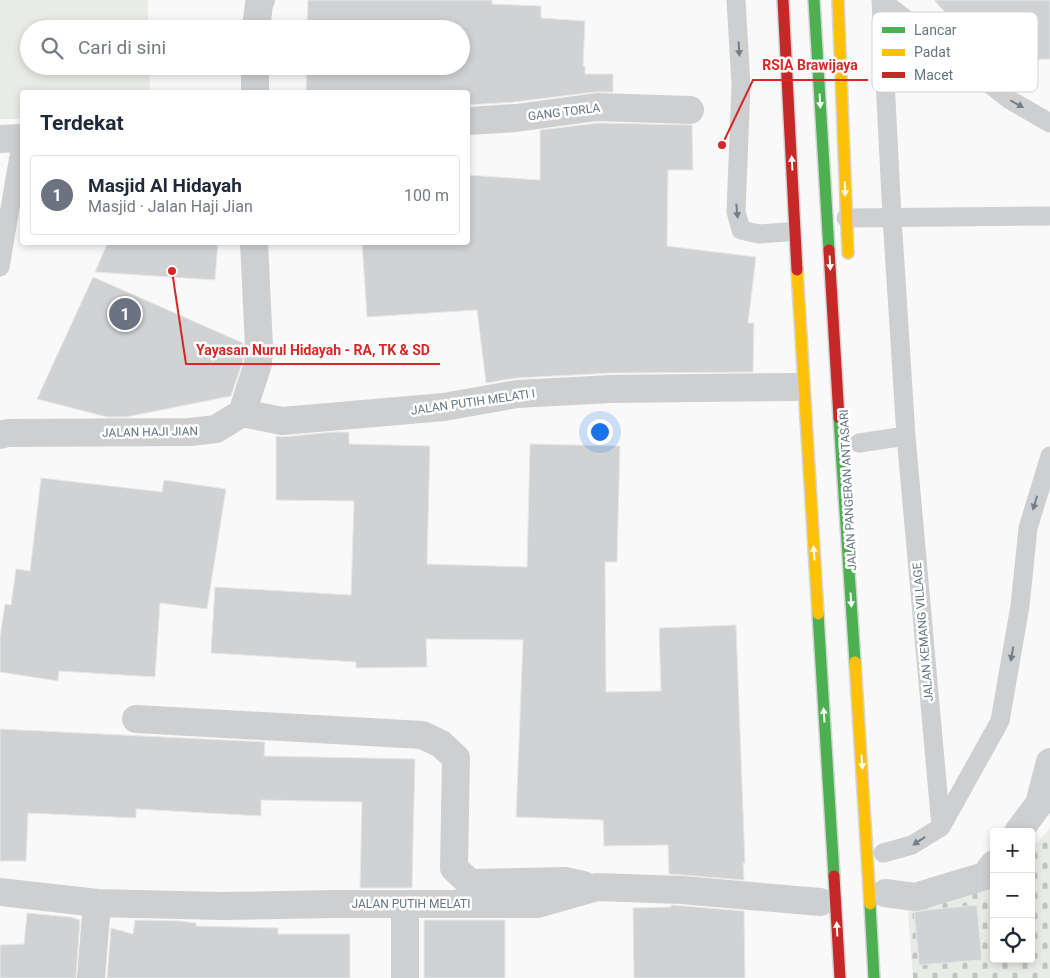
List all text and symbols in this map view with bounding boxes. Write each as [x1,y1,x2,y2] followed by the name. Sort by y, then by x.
[872,12,1038,92] legend
[20,20,470,75] search box
[914,22,957,38] text: Lancar
[38,34,66,62] icon: search
[78,36,166,59] text: Cari di sini
[736,41,744,57] one-way arrow
[914,44,951,60] text: Padat
[753,51,868,80] callout: RSIA Brawijaya
[762,57,858,73] text: RSIA Brawijaya
[914,67,954,83] text: Macet
[817,93,825,109] one-way arrow
[1009,100,1024,108] one-way arrow
[527,101,601,123] street label: GANG TORLA
[40,111,124,135] text: Terdekat
[787,155,795,171] one-way arrow
[88,174,242,197] text: Masjid Al Hidayah
[841,181,849,197] one-way arrow
[52,186,62,205] text: 1
[404,186,449,205] text: 100 m
[88,197,253,216] text: Masjid · Jalan Haji Jian
[734,203,742,219] one-way arrow
[826,256,834,272] one-way arrow
[109,295,141,333] pin: 1
[186,335,440,364] callout: Yayasan Nurul Hidayah - RA, TK & SD
[196,342,430,358] text: Yayasan Nurul Hidayah - RA, TK & SD
[410,386,536,418] street label: JALAN PUTIH MELATI I
[837,409,859,571] street label: JALAN PANGERAN ANTASARI
[587,419,613,445] your location
[102,424,198,440] street label: JALAN HAJI JIAN
[1031,495,1039,510] one-way arrow
[810,544,818,560] one-way arrow
[910,562,936,702] street label: JALAN KEMANG VILLAGE
[848,592,856,608] one-way arrow
[1007,646,1015,662] one-way arrow
[820,706,828,722] one-way arrow
[858,755,866,771] one-way arrow
[990,828,1035,963] map controls
[990,828,1035,873] button: +
[913,836,926,845] one-way arrow
[990,873,1035,918] button: −
[352,897,470,911] street label: JALAN PUTIH MELATI
[990,918,1035,963] button: locate
[833,921,841,937] one-way arrow

